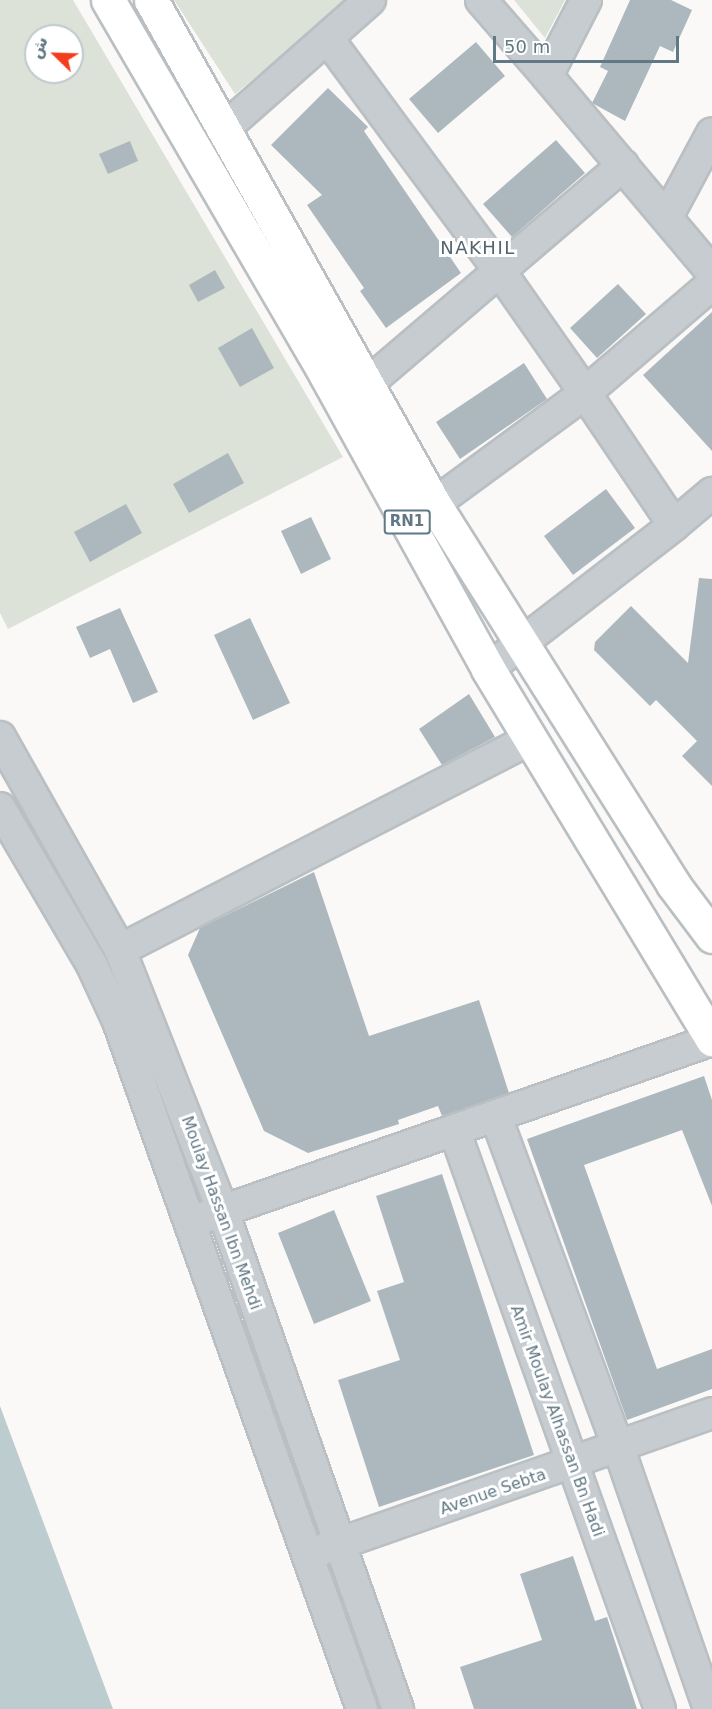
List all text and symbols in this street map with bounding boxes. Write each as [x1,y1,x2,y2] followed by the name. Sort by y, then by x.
[24,24,84,84] north arrow
[496,24,682,62] scale bar
[26,34,52,61] text: ش
[504,36,550,57] text: 50 m
[440,237,516,259] district label: NAKHIL
[383,510,431,534] road number: RN1
[177,1114,265,1312] street label: Moulay Hassan Ibn Mehdi
[506,1303,608,1539] street label: Amir Moulay Alhassan Bn Hadi
[438,1465,548,1519] street label: Avenue Sebta

